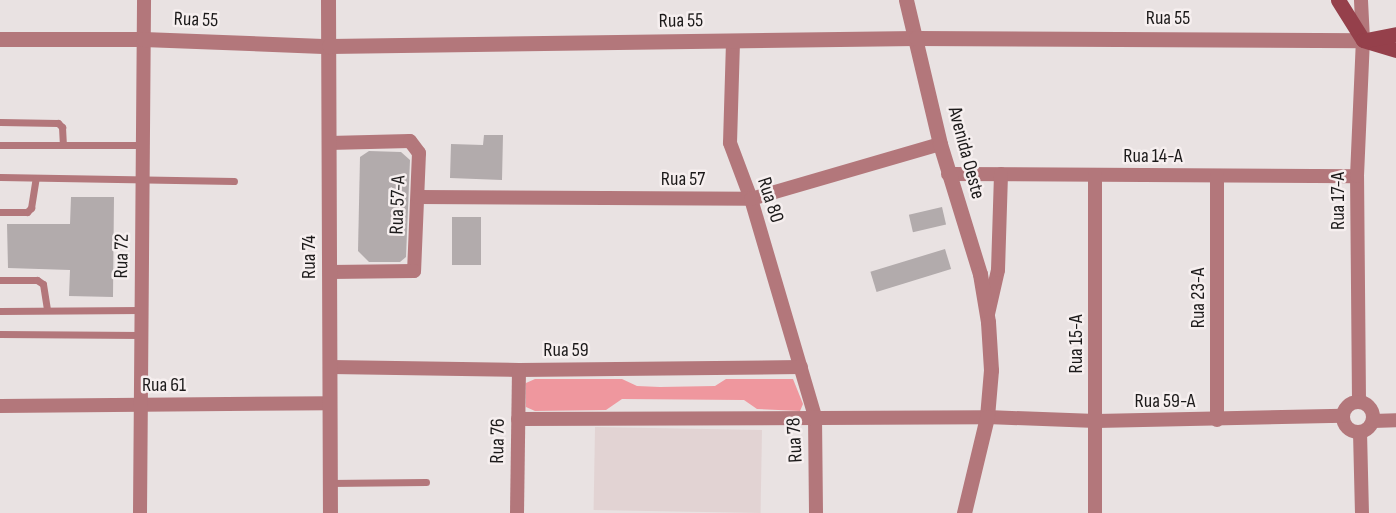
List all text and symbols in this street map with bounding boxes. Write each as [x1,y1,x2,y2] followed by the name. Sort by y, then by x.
[1146,6,1190,30] street label: Rua 55
[173,7,219,33] street label: Rua 55
[659,9,703,33] street label: Rua 55
[942,104,990,202] street label: Avenida Oeste
[1123,144,1183,168] street label: Rua 14-A
[661,167,705,191] street label: Rua 57
[1326,172,1350,230] street label: Rua 17-A
[751,174,789,226] street label: Rua 80
[385,175,411,235] street label: Rua 57-A
[110,233,134,279] street label: Rua 72
[297,235,321,279] street label: Rua 74
[1186,268,1210,328] street label: Rua 23-A
[1064,314,1088,374] street label: Rua 15-A
[543,338,589,362] street label: Rua 59
[142,373,186,397] street label: Rua 61
[1135,389,1195,413] street label: Rua 59-A
[782,417,808,463] street label: Rua 78
[486,418,510,464] street label: Rua 76

